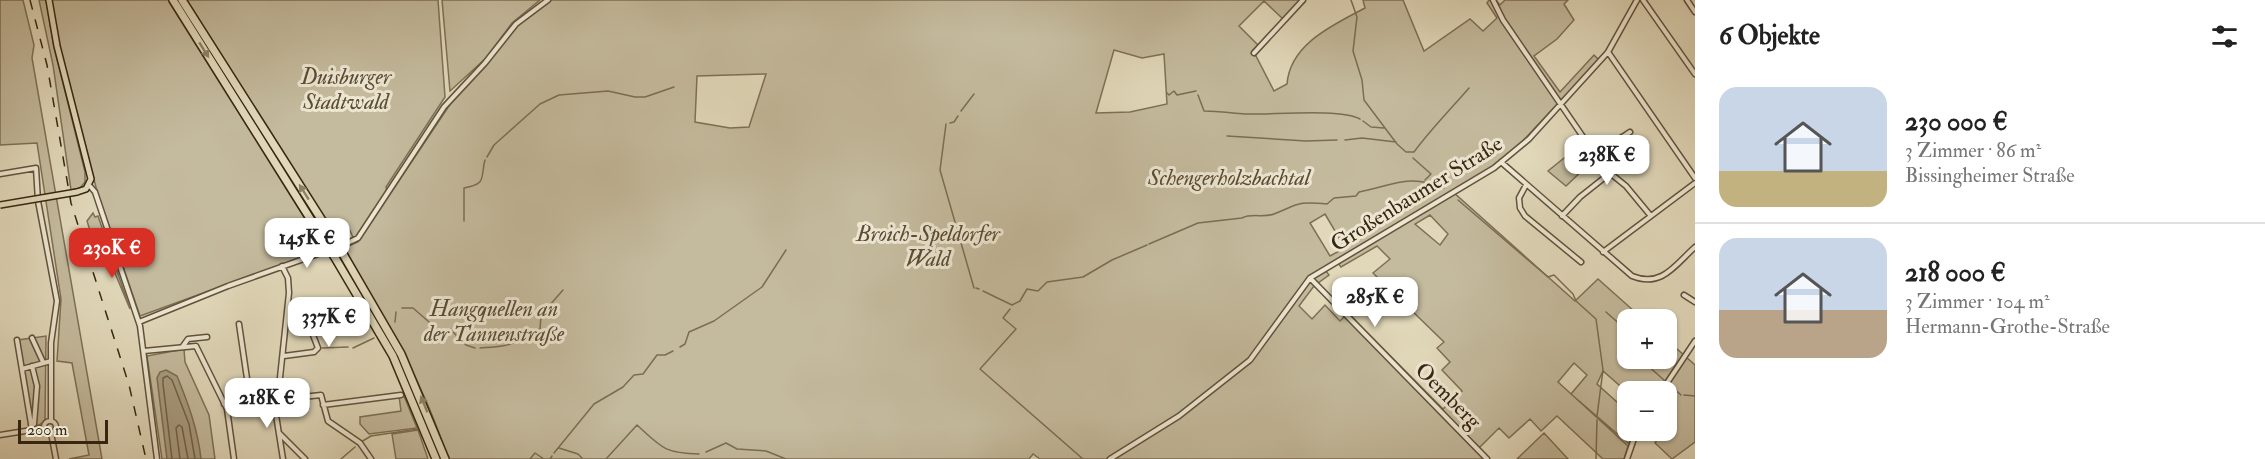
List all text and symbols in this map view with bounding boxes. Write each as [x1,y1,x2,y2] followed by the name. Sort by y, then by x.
[1719,20,1820,52] text: 6 Objekte
[2208,20,2241,53] icon: filters
[198,42,209,58] one-way arrow
[300,63,393,116] park label: Duisburger Stadtwald
[1905,106,2008,138] text: 230 000 €
[1767,111,1839,183] icon: home
[1325,130,1508,258] street label: Großenbaumer Straße
[1558,135,1656,186] pin: 238K €
[1905,138,2041,163] text: 3 Zimmer · 86 m²
[1578,142,1636,167] text: 238K €
[1905,163,2075,188] text: Bissingheimer Straße
[1147,164,1312,192] park label: Schengerholzbachtal
[298,184,309,200] one-way arrow
[258,218,356,269] pin: 145K €
[855,220,1002,273] park label: Broich-Speldorfer Wald
[279,225,335,250] text: 145K €
[63,228,161,279] pin: 230K €
[83,235,141,260] text: 230K €
[1905,257,2006,289] text: 218 000 €
[1767,262,1839,334] icon: home
[1326,277,1424,328] pin: 285K €
[1346,284,1404,309] text: 285K €
[1905,289,2050,314] text: 3 Zimmer · 104 m²
[423,295,565,348] park label: Hangquellen an der Tannenstraße
[280,297,378,348] pin: 337K €
[302,304,356,329] text: 337K €
[1617,309,1677,441] map controls
[1617,309,1677,369] button: +
[1905,314,2110,339] text: Hermann-Grothe-Straße
[1409,356,1488,436] street label: Oemberg
[218,378,316,429] pin: 218K €
[1617,381,1677,441] button: −
[239,385,295,410] text: 218K €
[419,395,429,413] one-way arrow
[18,417,108,444] scale bar
[27,420,67,440] text: 200 m

